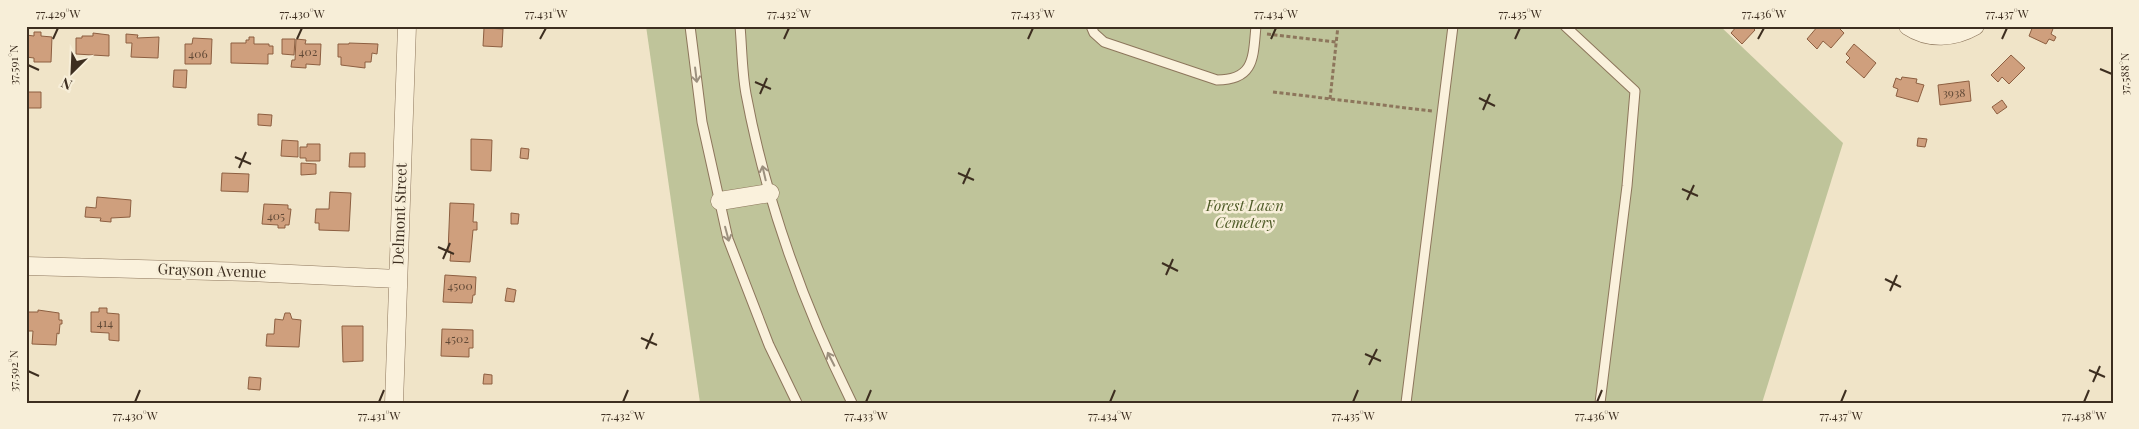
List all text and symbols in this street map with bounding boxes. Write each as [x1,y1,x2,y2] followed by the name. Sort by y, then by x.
[36,5,80,21] text: 77.429°W
[279,5,325,21] text: 77.430°W
[525,5,567,21] text: 77.431°W
[767,5,811,21] text: 77.432°W
[1011,5,1055,21] text: 77.433°W
[1254,5,1298,21] text: 77.434°W
[1498,5,1542,21] text: 77.435°W
[1742,5,1786,21] text: 77.436°W
[1985,5,2029,21] text: 77.437°W
[299,43,318,59] house number: 402
[5,44,21,85] text: 37.591°N
[188,45,208,61] house number: 406
[48,48,98,98] north arrow
[2116,52,2132,95] text: 37.588°N
[691,66,701,82] one-way arrow
[58,74,75,95] text: N
[1942,84,1966,100] house number: 3938
[387,162,411,265] street label: Delmont Street
[759,166,768,182] one-way arrow
[1205,195,1284,232] park label: Forest Lawn Cemetery
[267,207,285,223] house number: 405
[723,225,732,241] one-way arrow
[157,258,267,282] street label: Grayson Avenue
[447,277,473,293] house number: 4500
[97,314,113,330] house number: 414
[445,330,469,346] house number: 4502
[5,350,21,392] text: 37.592°N
[826,352,835,367] one-way arrow
[112,407,158,423] text: 77.430°W
[358,407,400,423] text: 77.431°W
[601,407,645,423] text: 77.432°W
[844,407,888,423] text: 77.433°W
[1088,407,1132,423] text: 77.434°W
[1331,407,1375,423] text: 77.435°W
[1575,407,1619,423] text: 77.436°W
[1819,407,1863,423] text: 77.437°W
[2062,407,2106,423] text: 77.438°W

